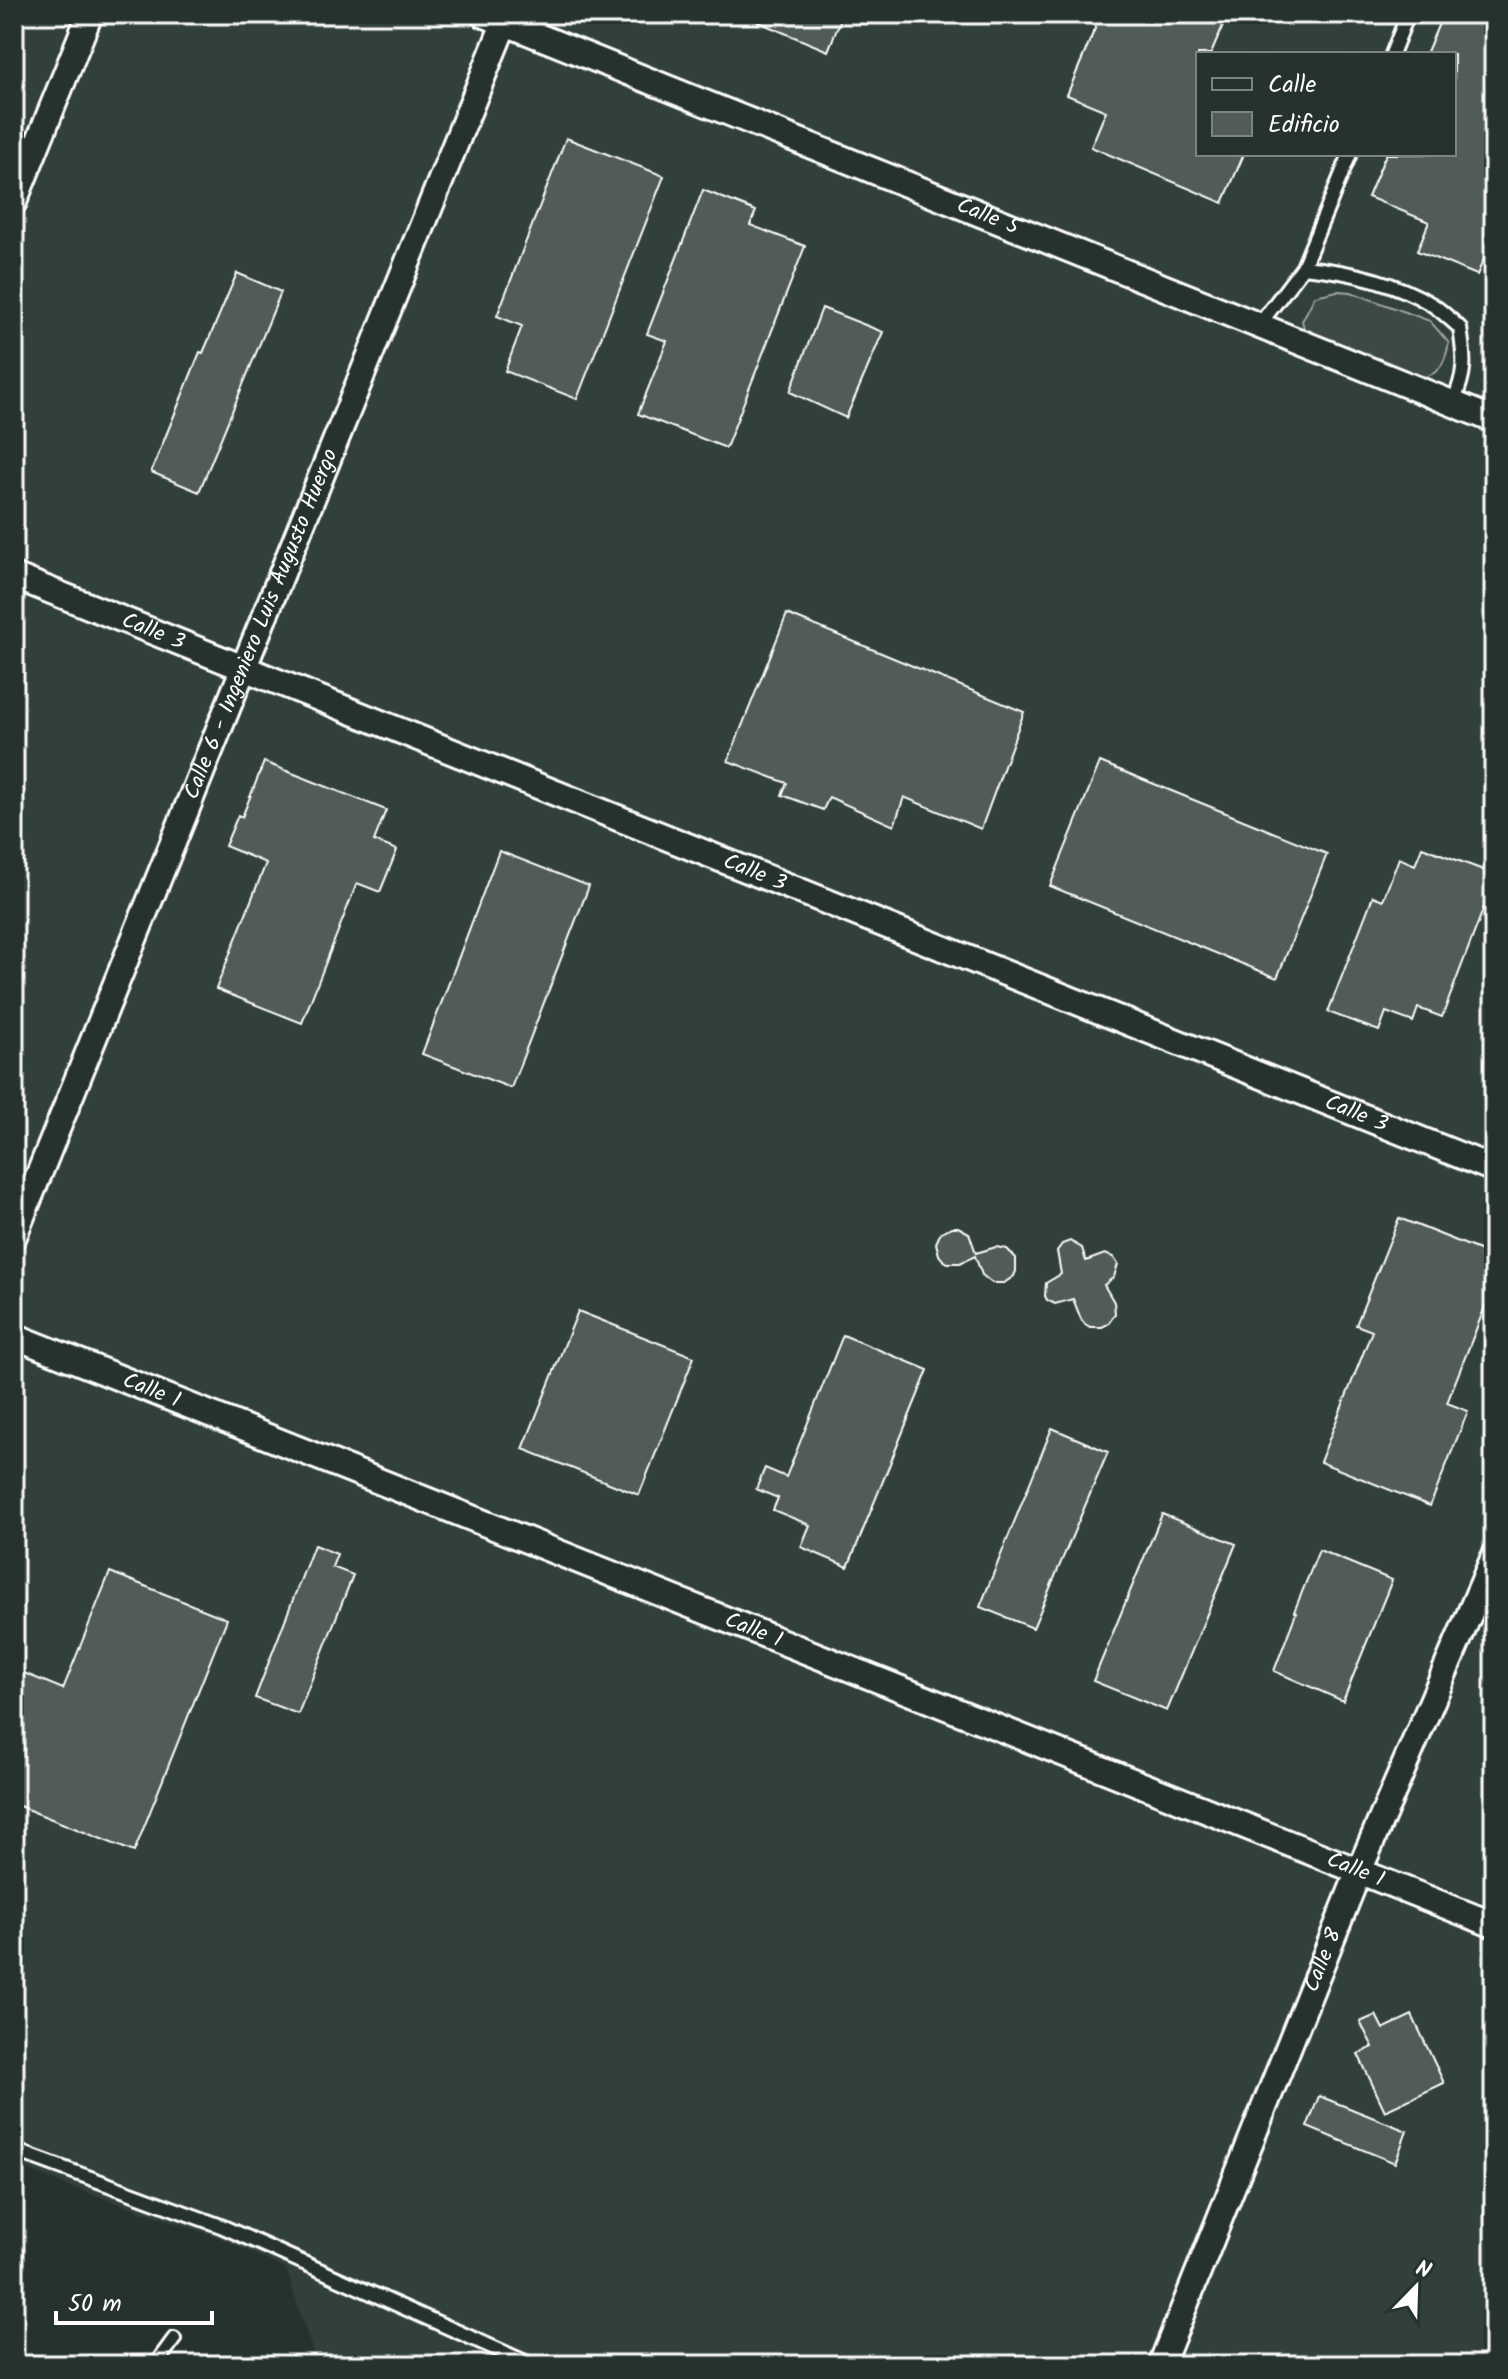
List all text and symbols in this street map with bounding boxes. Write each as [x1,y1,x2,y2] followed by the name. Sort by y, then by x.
[1196,52,1456,156] legend
[1268,66,1316,105] text: Calle
[1268,106,1340,145] text: Edificio
[951,188,1026,245] street label: Calle 5
[175,443,348,805] street label: Calle 6 - Ingeniero Luis Augusto Huergo
[116,603,190,660] street label: Calle 3
[718,844,792,901] street label: Calle 3
[1319,1085,1393,1142] street label: Calle 3
[117,1363,186,1418] street label: Calle 1
[719,1603,788,1658] street label: Calle 1
[1321,1843,1390,1897] street label: Calle 1
[1295,1922,1352,1998] street label: Calle 8
[1376,2247,1456,2327] north arrow
[1410,2252,1436,2290] text: N
[56,2275,212,2325] scale bar
[68,2285,122,2324] text: 50 m

